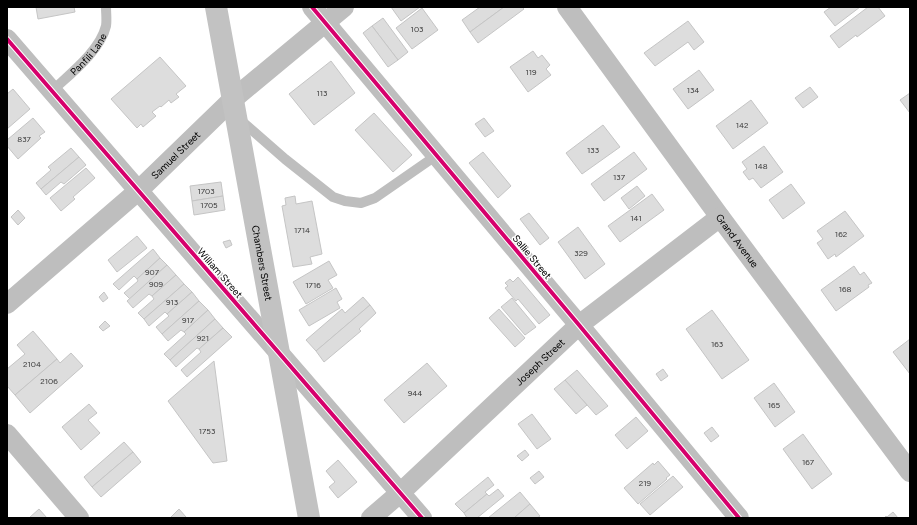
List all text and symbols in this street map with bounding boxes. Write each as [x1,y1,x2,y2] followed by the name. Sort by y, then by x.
[411,24,423,34] house number: 103
[67,30,110,78] street label: Panfili Lane
[525,67,537,77] house number: 119
[687,85,699,95] house number: 134
[317,88,327,98] house number: 113
[736,120,748,130] house number: 142
[148,128,203,182] street label: Samuel Street
[17,134,31,144] house number: 837
[587,145,599,155] house number: 133
[754,161,768,171] house number: 148
[613,172,626,182] house number: 137
[197,186,215,196] house number: 1703
[200,200,218,210] house number: 1705
[713,211,762,270] street label: Grand Avenue
[630,213,642,223] house number: 141
[249,224,276,302] street label: Chambers Street
[294,225,310,235] house number: 1714
[835,229,847,239] house number: 162
[510,232,554,282] street label: Sallie Street
[195,245,246,301] street label: William Street
[574,248,588,258] house number: 329
[145,267,160,277] house number: 907
[149,279,164,289] house number: 909
[305,280,321,290] house number: 1716
[839,284,851,294] house number: 168
[166,297,178,307] house number: 913
[182,315,195,325] house number: 917
[197,333,209,343] house number: 921
[512,335,567,388] street label: Joseph Street
[711,339,723,349] house number: 163
[23,359,41,369] house number: 2104
[40,376,58,386] house number: 2106
[408,388,422,398] house number: 944
[768,400,781,410] house number: 165
[199,426,215,436] house number: 1753
[802,457,815,467] house number: 167
[639,478,652,488] house number: 219

